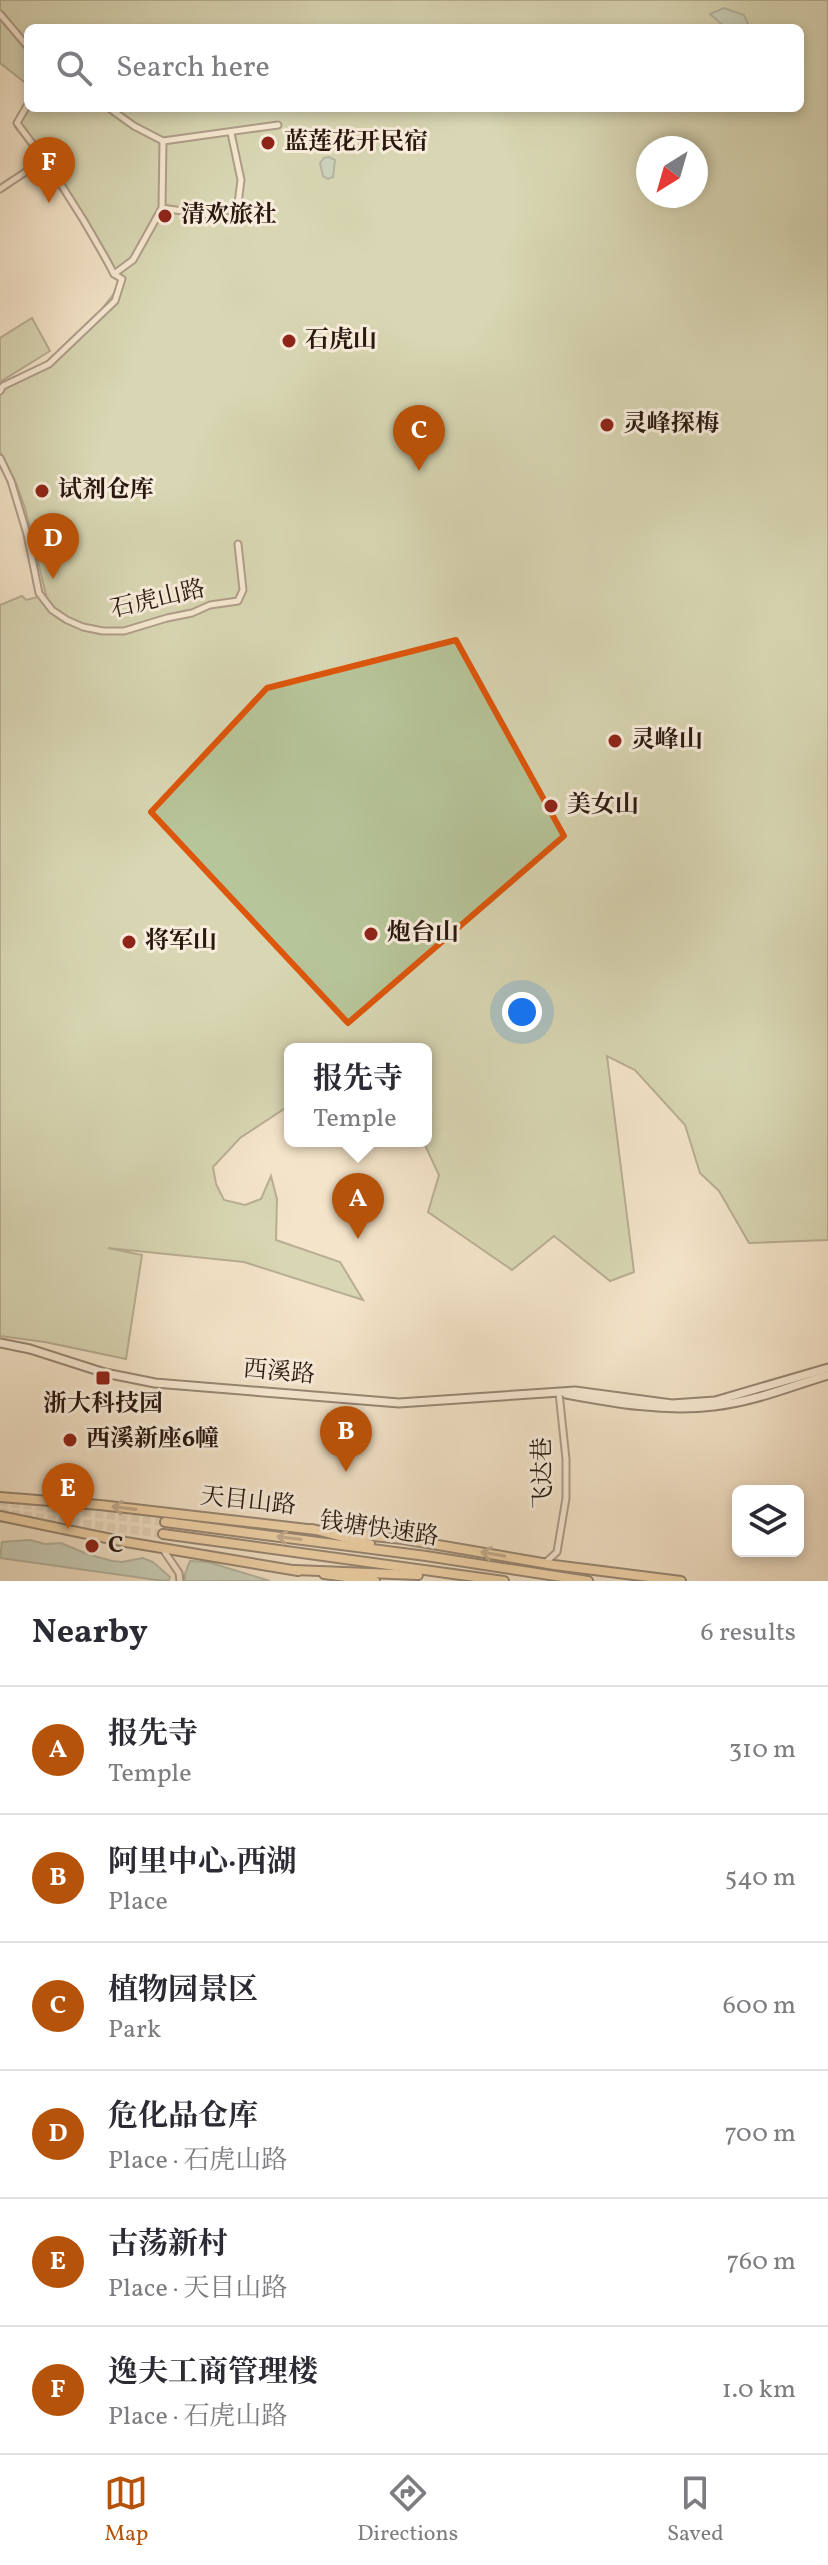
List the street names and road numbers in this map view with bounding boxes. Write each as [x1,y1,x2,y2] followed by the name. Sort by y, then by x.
[107,573,209,627] street label: 石虎山路
[242,1353,316,1393] street label: 西溪路
[526,1437,562,1509] street label: 飞达巷
[198,1480,298,1524] street label: 天目山路
[317,1505,441,1555] street label: 钱塘快速路

